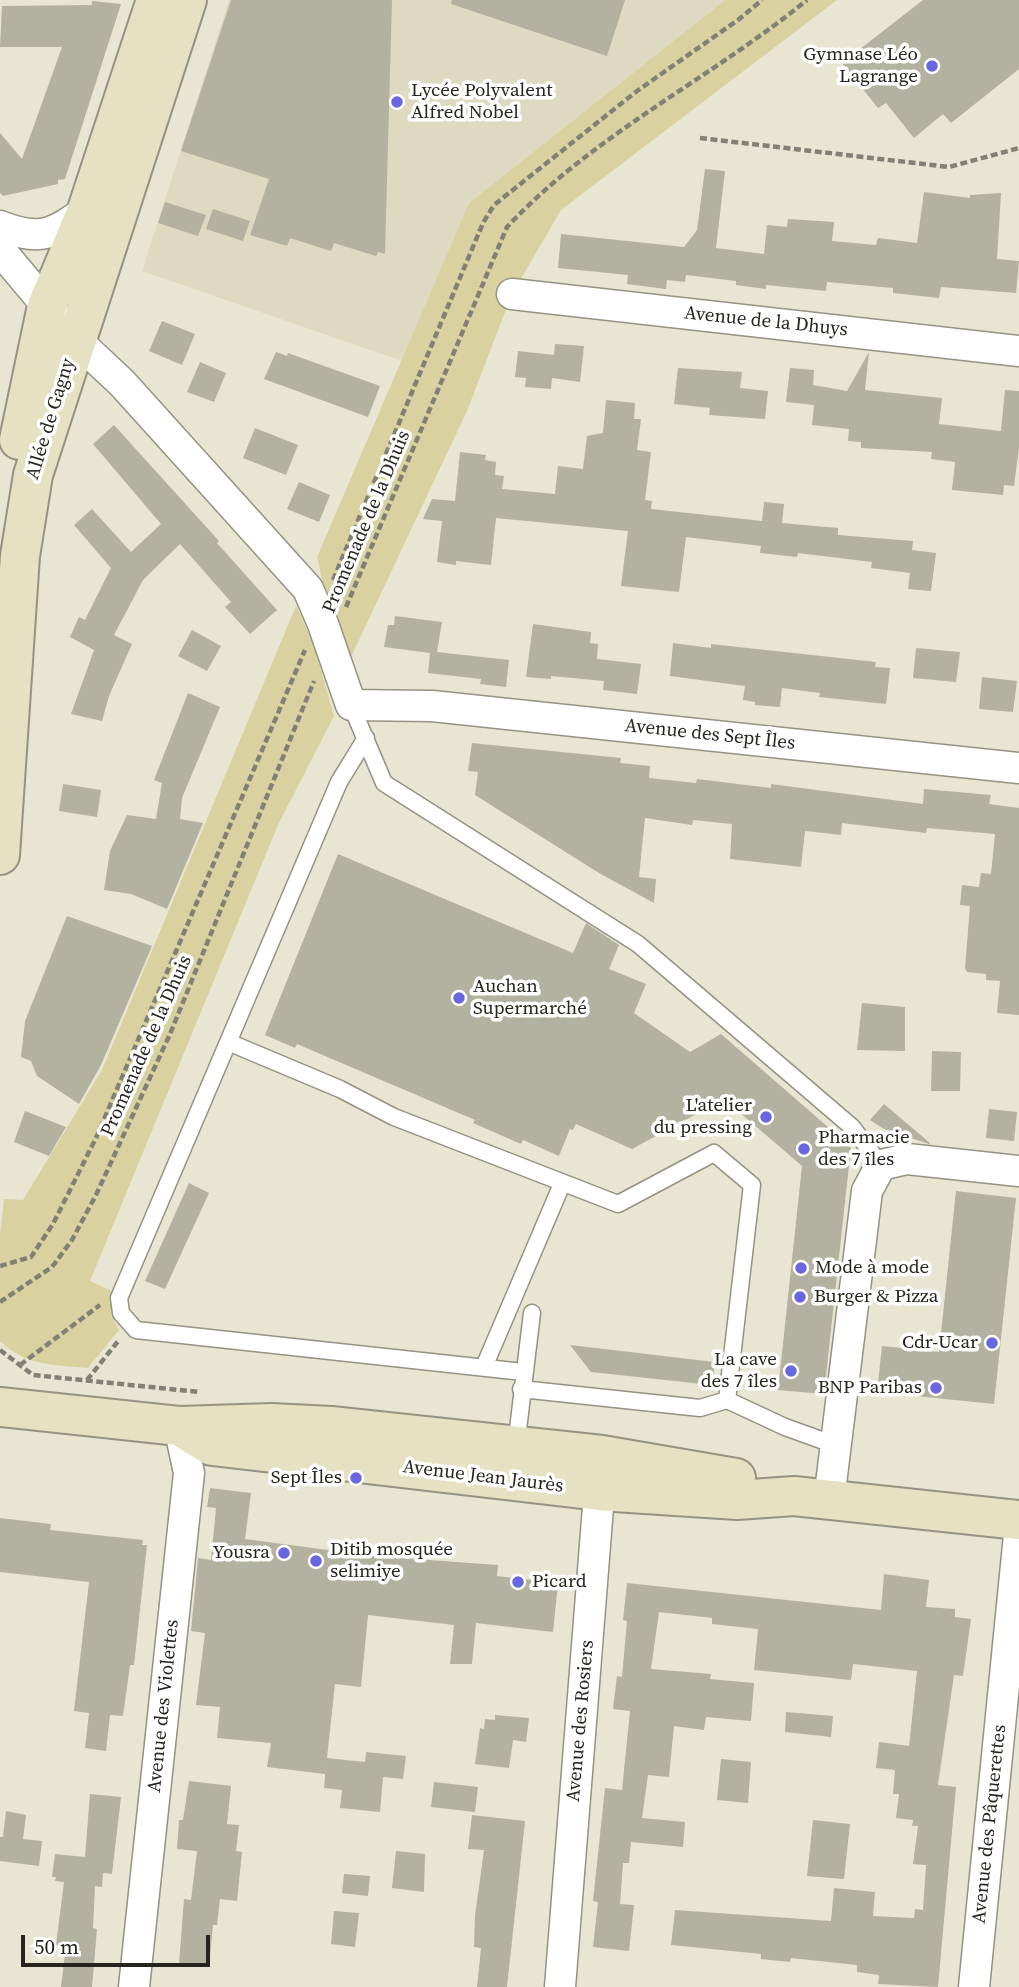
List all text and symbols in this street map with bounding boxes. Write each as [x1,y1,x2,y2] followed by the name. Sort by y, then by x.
[803,44,918,88] place label: Gymnase Léo Lagrange
[924,58,940,74] marker: Gymnase Léo Lagrange
[411,80,553,124] place label: Lycée Polyvalent Alfred Nobel
[389,94,405,110] marker: Lycée Polyvalent Alfred Nobel
[683,302,849,342] street label: Avenue de la Dhuys
[22,356,80,482] street label: Allée de Gagny
[318,427,416,617] street label: Promenade de la Dhuis
[624,715,796,755] street label: Avenue des Sept Îles
[97,952,197,1140] street label: Promenade de la Dhuis
[473,976,587,1020] place label: Auchan Supermarché
[451,990,467,1006] marker: Auchan Supermarché
[654,1095,752,1139] place label: L'atelier du pressing
[758,1109,774,1125] marker: L'atelier du pressing
[818,1127,910,1171] place label: Pharmacie des 7 îles
[796,1141,812,1157] marker: Pharmacie des 7 îles
[815,1257,929,1279] place label: Mode à mode
[793,1260,809,1276] marker: Mode à mode
[814,1286,938,1308] place label: Burger & Pizza
[792,1289,808,1305] marker: Burger & Pizza
[902,1332,978,1354] place label: Cdr-Ucar
[984,1335,1000,1351] marker: Cdr-Ucar
[701,1349,777,1393] place label: La cave des 7 îles
[783,1363,799,1379] marker: La cave des 7 îles
[818,1377,922,1399] place label: BNP Paribas
[928,1380,944,1396] marker: BNP Paribas
[401,1456,565,1498] street label: Avenue Jean Jaurès
[271,1467,342,1489] place label: Sept Îles
[348,1470,364,1486] marker: Sept Îles
[330,1539,453,1583] place label: Ditib mosquée selimiye
[213,1542,270,1564] place label: Yousra
[276,1545,292,1561] marker: Yousra
[308,1553,324,1569] marker: Ditib mosquée selimiye
[532,1571,587,1593] place label: Picard
[510,1574,526,1590] marker: Picard
[144,1618,184,1794] street label: Avenue des Violettes
[563,1639,599,1803] street label: Avenue des Rosiers
[968,1723,1012,1925] street label: Avenue des Pâquerettes
[24,1920,214,1964] scale bar
[34,1932,79,1961] text: 50 m

